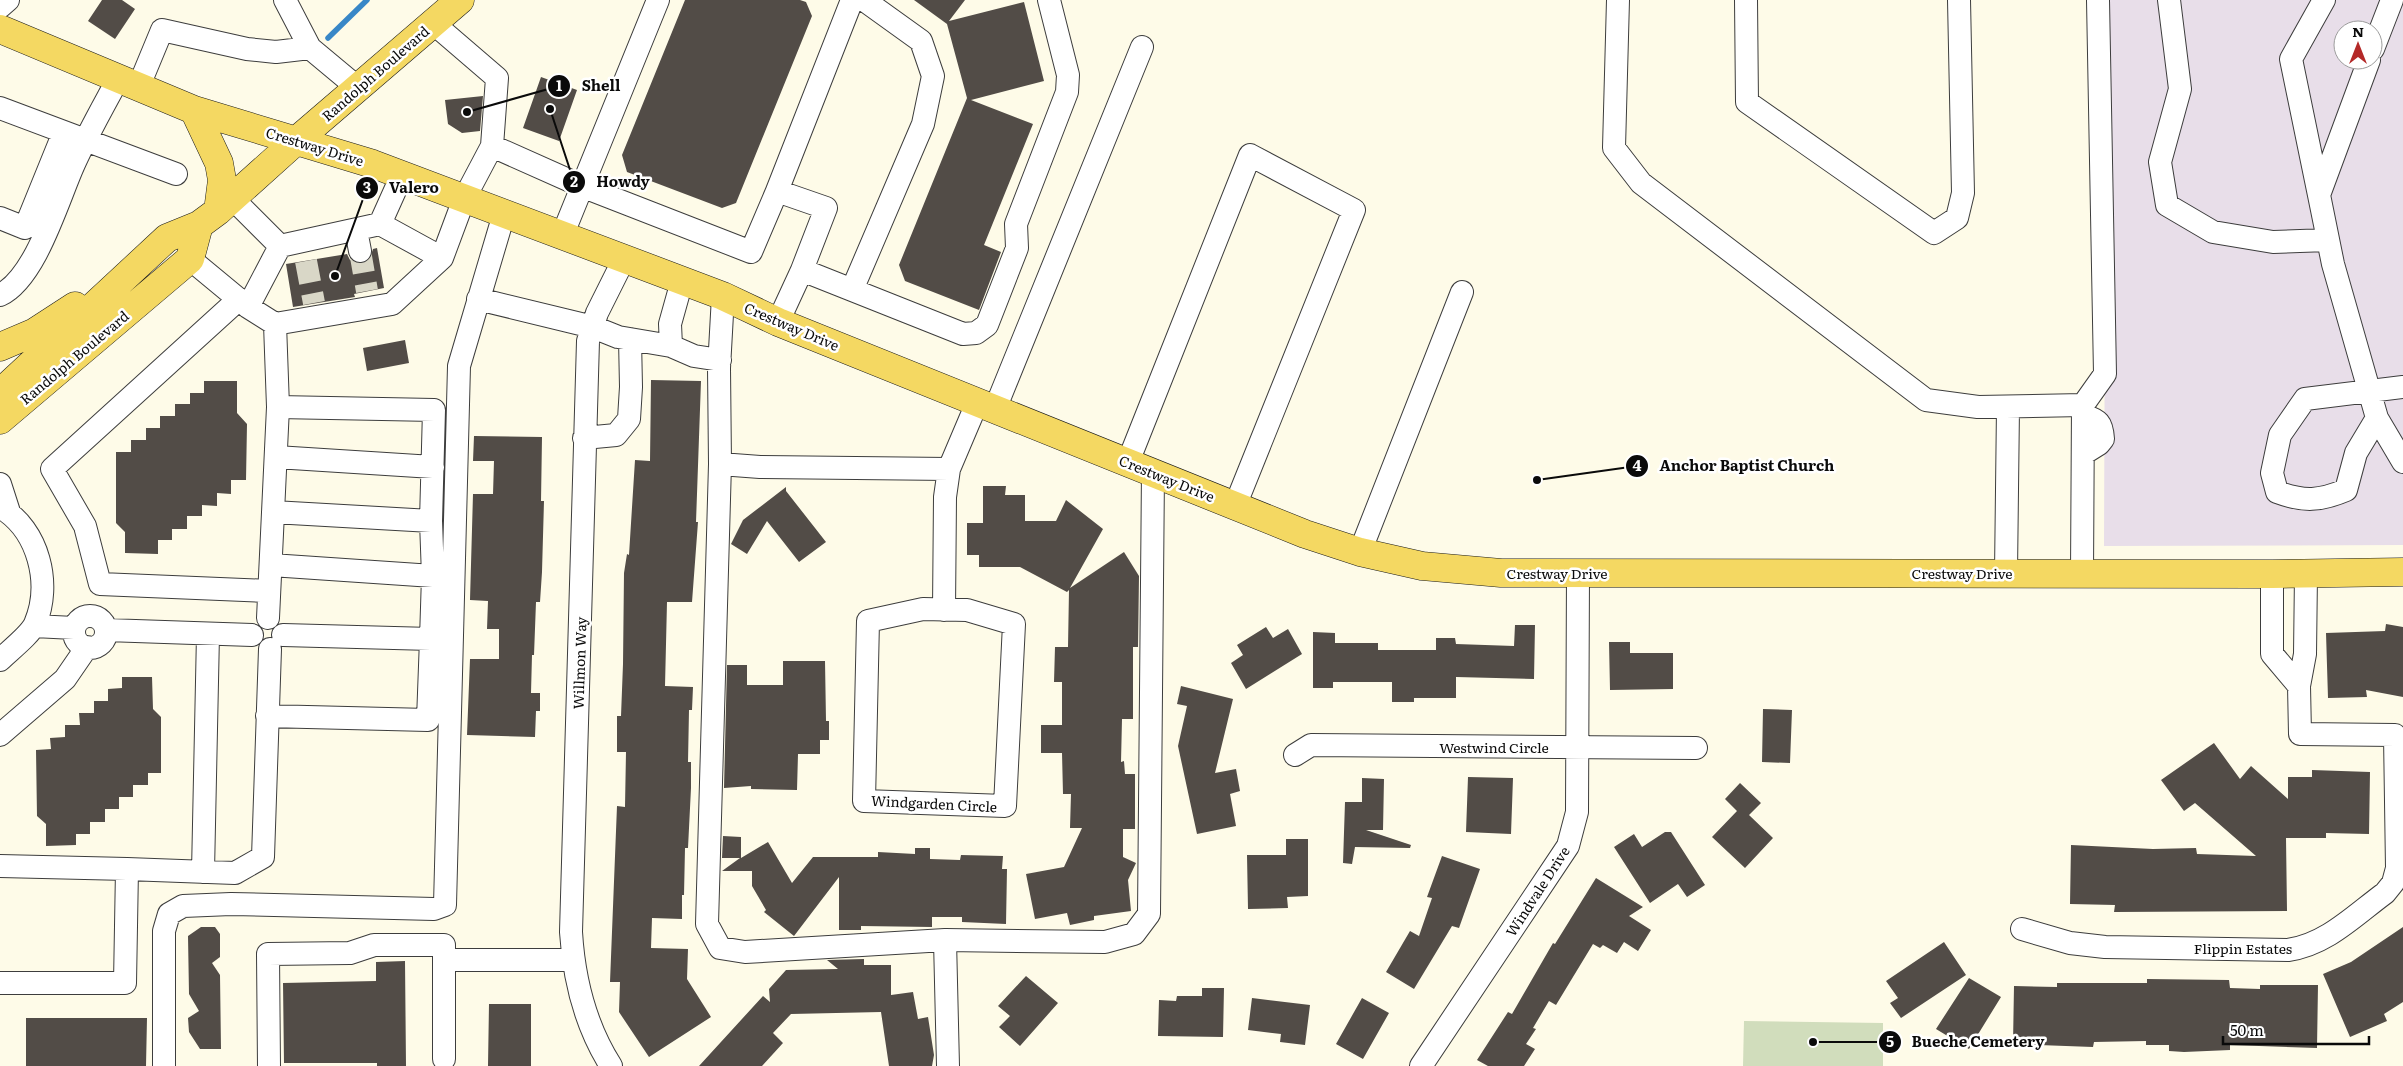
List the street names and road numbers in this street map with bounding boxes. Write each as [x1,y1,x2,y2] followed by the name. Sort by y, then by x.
[317,20,433,125] street label: Randolph Boulevard
[264,122,366,170] street label: Crestway Drive
[742,297,842,355] street label: Crestway Drive
[15,305,133,409] street label: Randolph Boulevard
[1116,450,1218,506] street label: Crestway Drive
[1506,563,1608,583] street label: Crestway Drive
[1911,563,2013,583] street label: Crestway Drive
[567,615,591,710] street label: Willmon Way
[1439,737,1549,757] street label: Westwind Circle
[870,790,998,816] street label: Windgarden Circle
[1500,842,1574,940] street label: Windvale Drive
[2194,938,2292,958] street label: Flippin Estates

